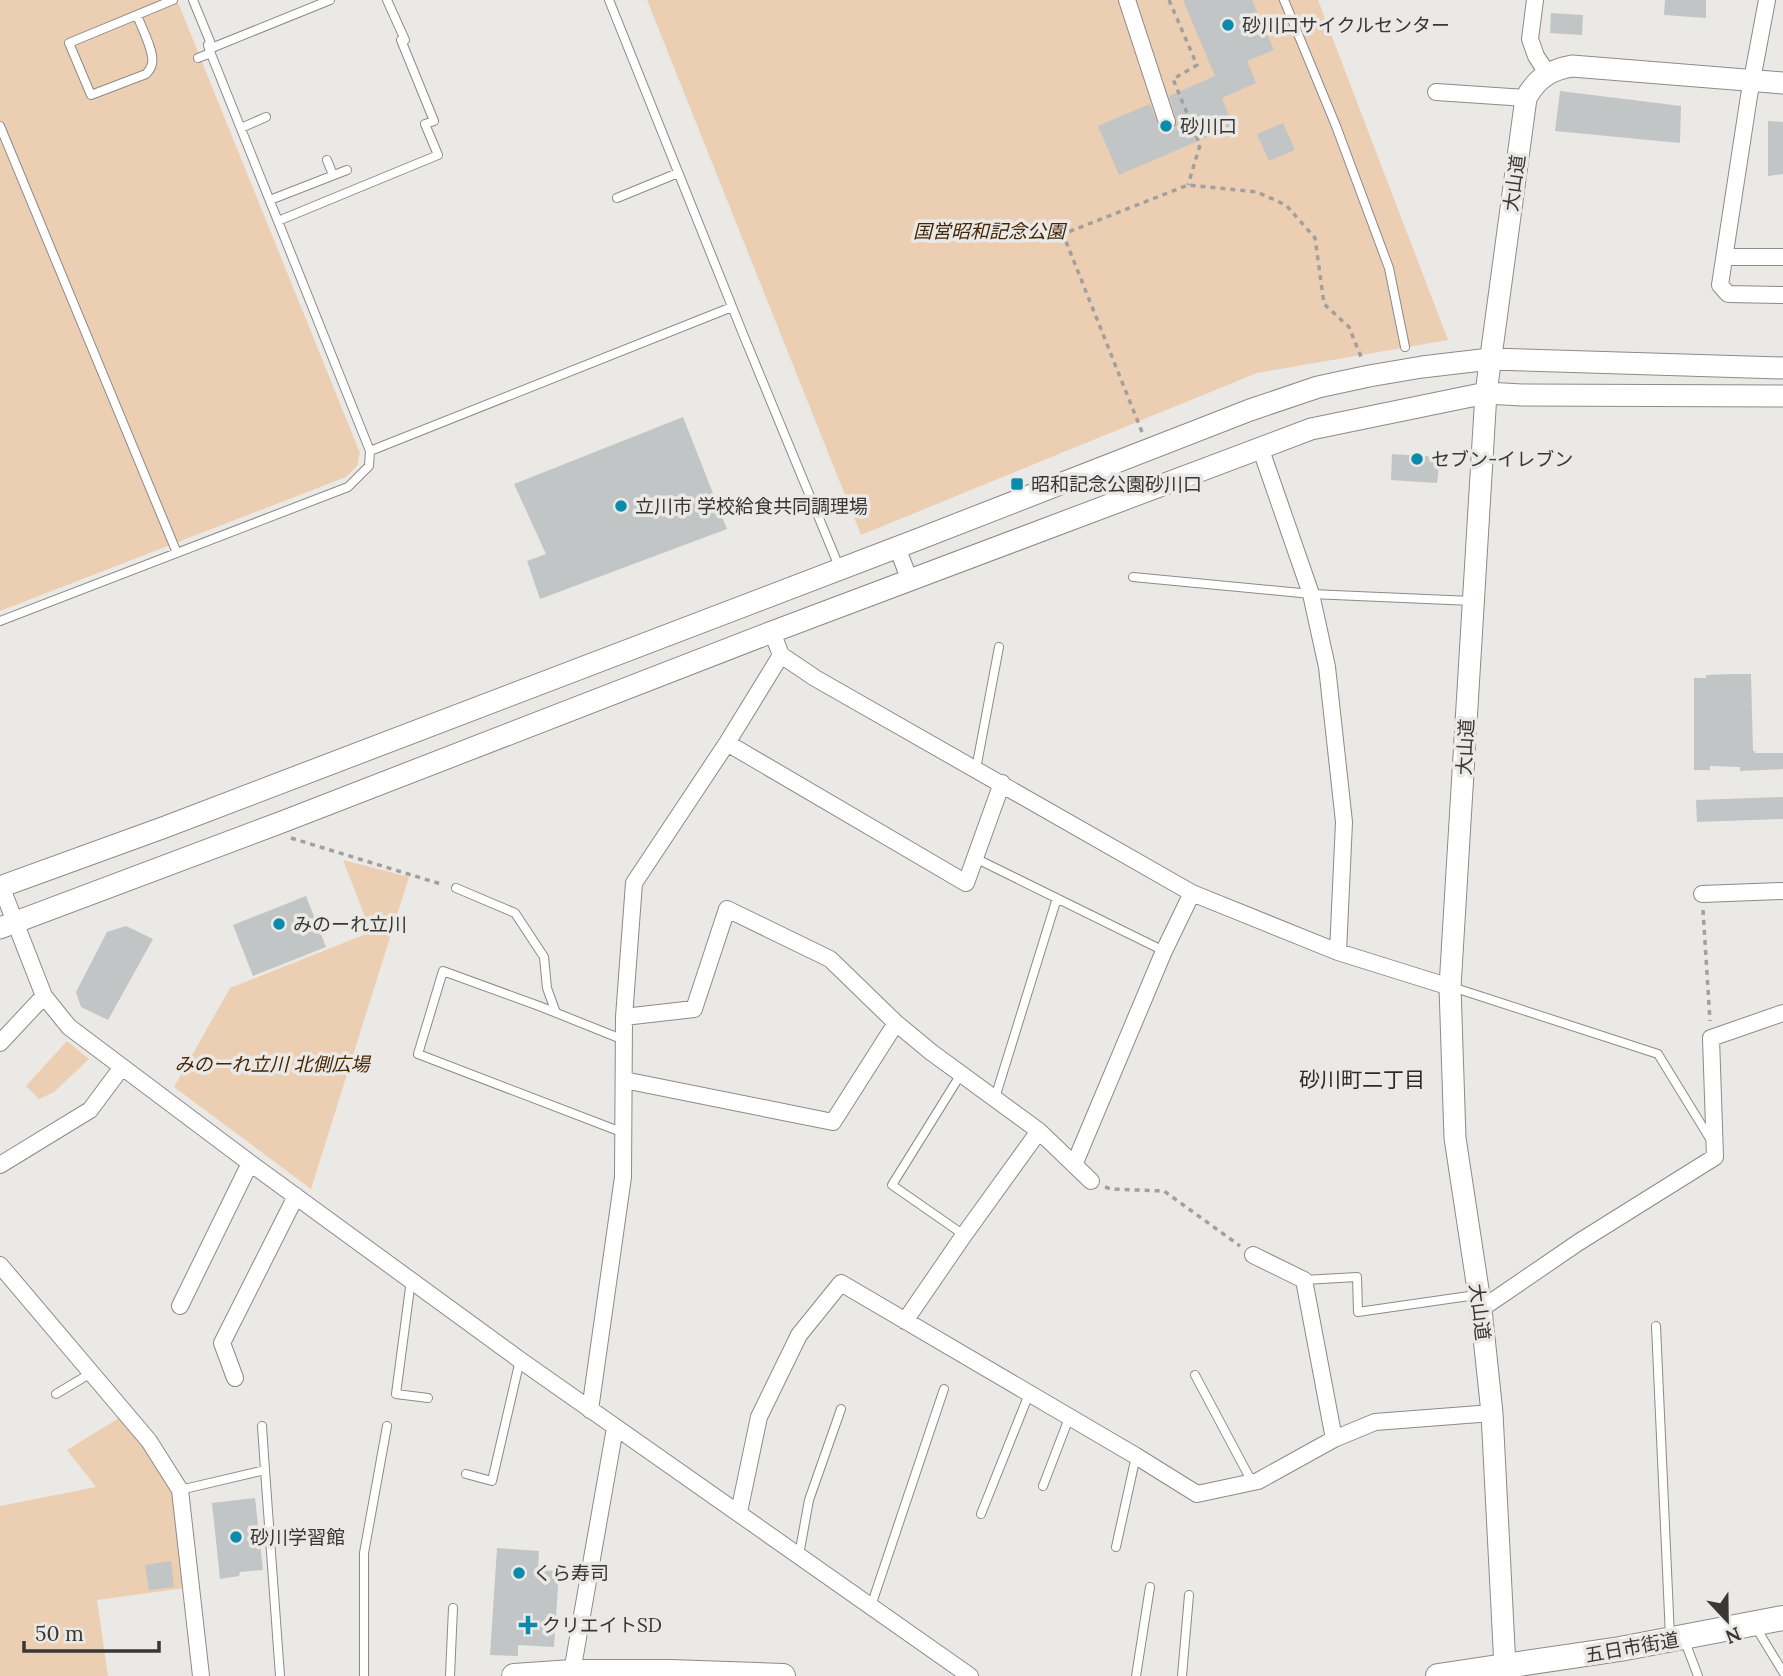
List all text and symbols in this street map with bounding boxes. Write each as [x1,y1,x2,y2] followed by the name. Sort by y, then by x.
[1242,13,1450,37] place label: 砂川口サイクルセンター
[1220,17,1236,33] marker: 砂川口サイクルセンター
[1180,114,1237,138] place label: 砂川口
[1158,118,1174,134] marker: 砂川口
[1498,153,1530,213] street label: 大山道
[913,219,1068,243] park label: 国営昭和記念公園
[1431,447,1573,471] place label: セブン-イレブン
[1409,451,1425,467] marker: セブン-イレブン
[1031,472,1202,496] place label: 昭和記念公園砂川口
[1009,476,1025,492] marker: 昭和記念公園砂川口
[635,494,868,518] place label: 立川市 学校給食共同調理場
[613,498,629,514] marker: 立川市 学校給食共同調理場
[1452,718,1478,776] street label: 大山道
[293,912,407,936] place label: みのーれ立川
[271,916,287,932] marker: みのーれ立川
[175,1052,371,1076] park label: みのーれ立川 北側広場
[1299,1066,1425,1093] district label: 砂川町二丁目
[1465,1282,1495,1342] street label: 大山道
[250,1525,345,1549] place label: 砂川学習館
[228,1529,244,1545] marker: 砂川学習館
[533,1561,609,1585] place label: くら寿司
[511,1565,527,1581] marker: くら寿司
[1692,1585,1762,1655] north arrow
[24,1610,159,1654] scale bar
[542,1613,662,1637] place label: クリエイトSD
[520,1617,536,1633] marker: クリエイトSD
[35,1620,84,1647] text: 50 m
[1722,1622,1745,1650] text: N
[1583,1627,1681,1667] street label: 五日市街道

